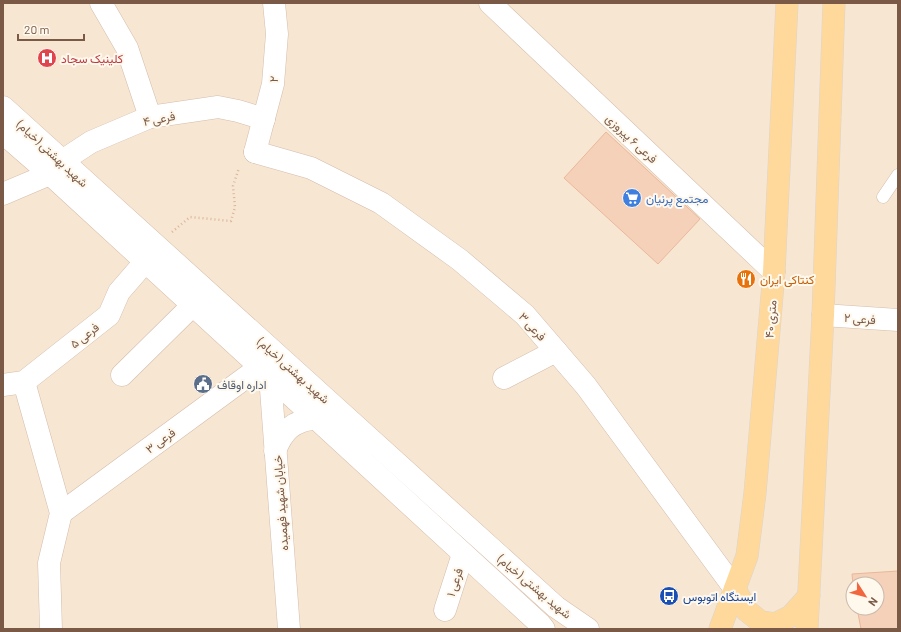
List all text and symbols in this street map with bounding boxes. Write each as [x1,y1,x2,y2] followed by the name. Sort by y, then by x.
[18,16,84,42] scale bar
[24,22,50,36] text: 20 m
[36,47,58,69] hospital icon: کلینیک سجاد
[61,51,123,66] place label: کلینیک سجاد
[266,75,280,83] street label: ۲
[142,108,177,130] street label: فرعی ۴
[602,111,661,167] street label: فرعی ۶ پیروزی
[13,116,91,191] street label: شهید بهشتی (خیام)
[621,187,643,209] supermarket icon: مجتمع پرنیان
[646,191,708,208] place label: مجتمع پرنیان
[735,268,757,290] restaurant icon: کنتاکی ایران
[760,272,814,288] place label: کنتاکی ایران
[761,299,781,339] street label: ۴۰ متری
[515,309,550,344] street label: فرعی ۳
[843,310,876,328] street label: فرعی ۲
[67,319,102,352] street label: فرعی ۵
[253,333,333,407] street label: شهید بهشتی (خیام)
[192,373,214,395] public building icon: اداره اوقاف
[217,377,267,393] place label: اداره اوقاف
[142,424,179,457] street label: فرعی ۳
[270,454,292,551] street label: خیابان شهید فهمیده
[493,551,575,622] street label: شهید بهشتی (خیام)
[443,566,467,599] street label: فرعی ۱
[845,576,885,616] north arrow
[658,585,680,607] bus stop icon: ایستگاه اتوبوس
[683,589,756,605] place label: ایستگاه اتوبوس
[866,595,881,609] text: N

